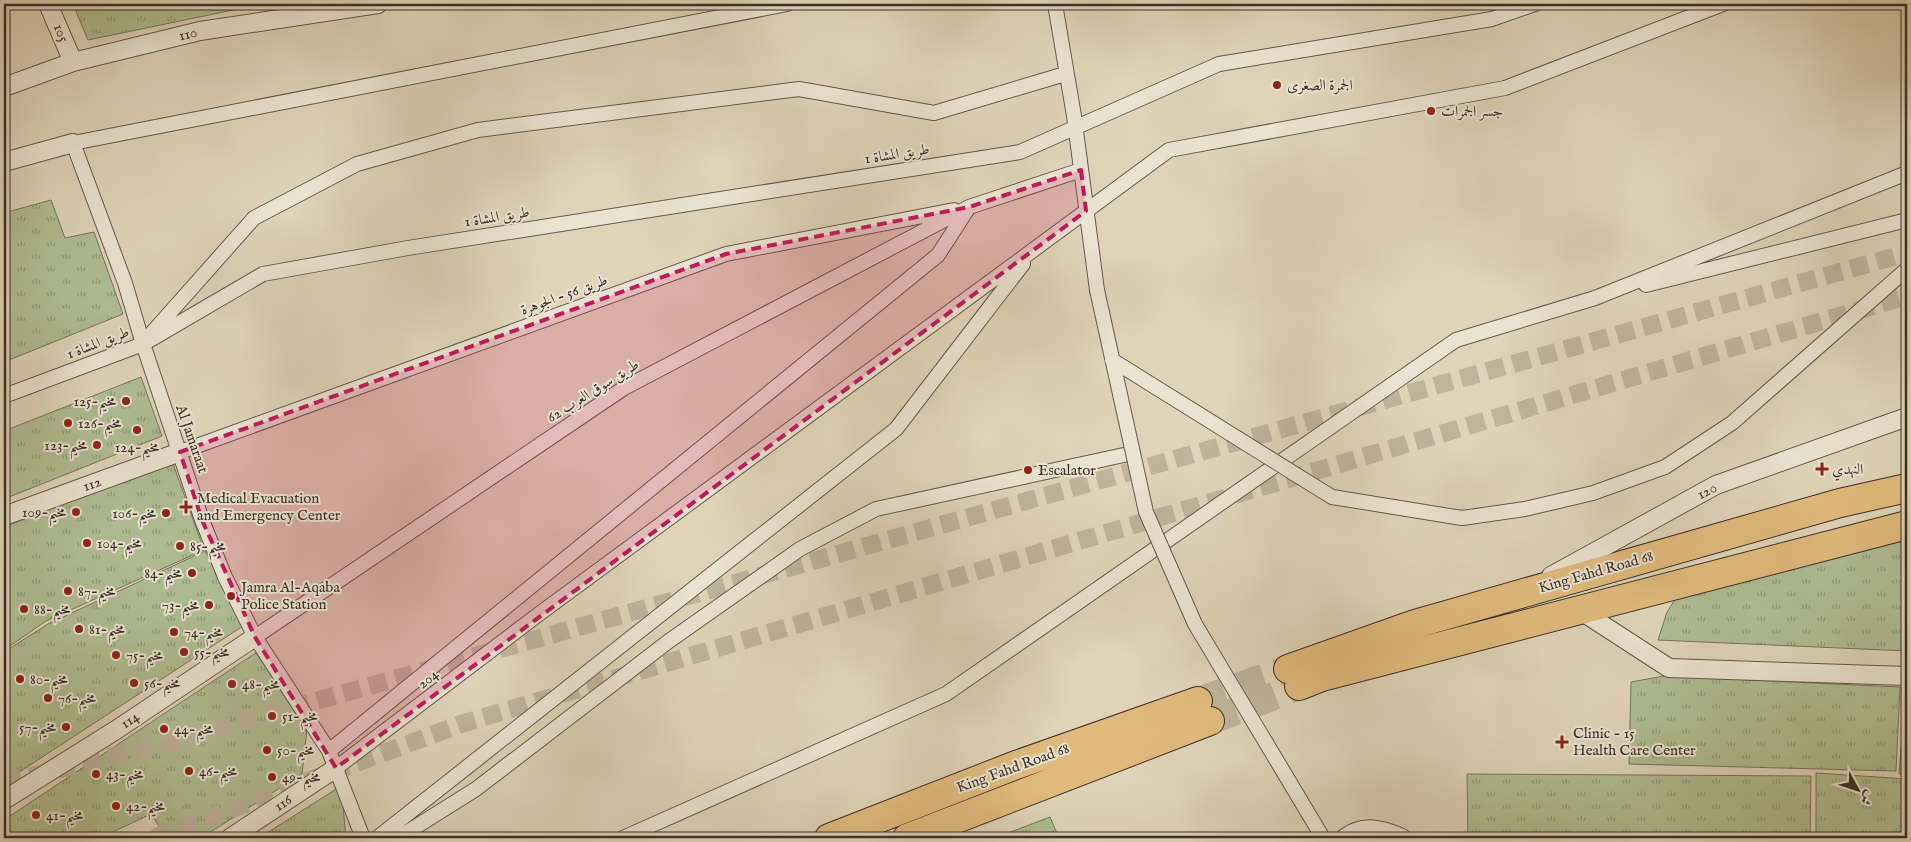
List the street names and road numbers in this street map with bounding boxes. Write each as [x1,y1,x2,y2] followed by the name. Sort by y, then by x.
[49,21,73,46] street label: 105
[177,23,199,45] street label: 110
[863,139,931,169] street label: طريق المشاة 1
[463,202,531,232] street label: طريق المشاة 1
[518,270,610,320] street label: طريق 56 - الجوهرة
[64,322,132,364] street label: طريق المشاة 1
[543,355,643,427] street label: طريق سوق العرب 62
[171,401,213,476] street label: Al Jamaraat
[80,472,104,496] street label: 112
[1694,478,1720,504] street label: 120
[1536,546,1656,597] street label: King Fahd Road 68
[414,664,443,693] street label: 204
[117,707,144,733] street label: 114
[954,739,1072,797] street label: King Fahd Road 68
[270,790,296,816] street label: 116

